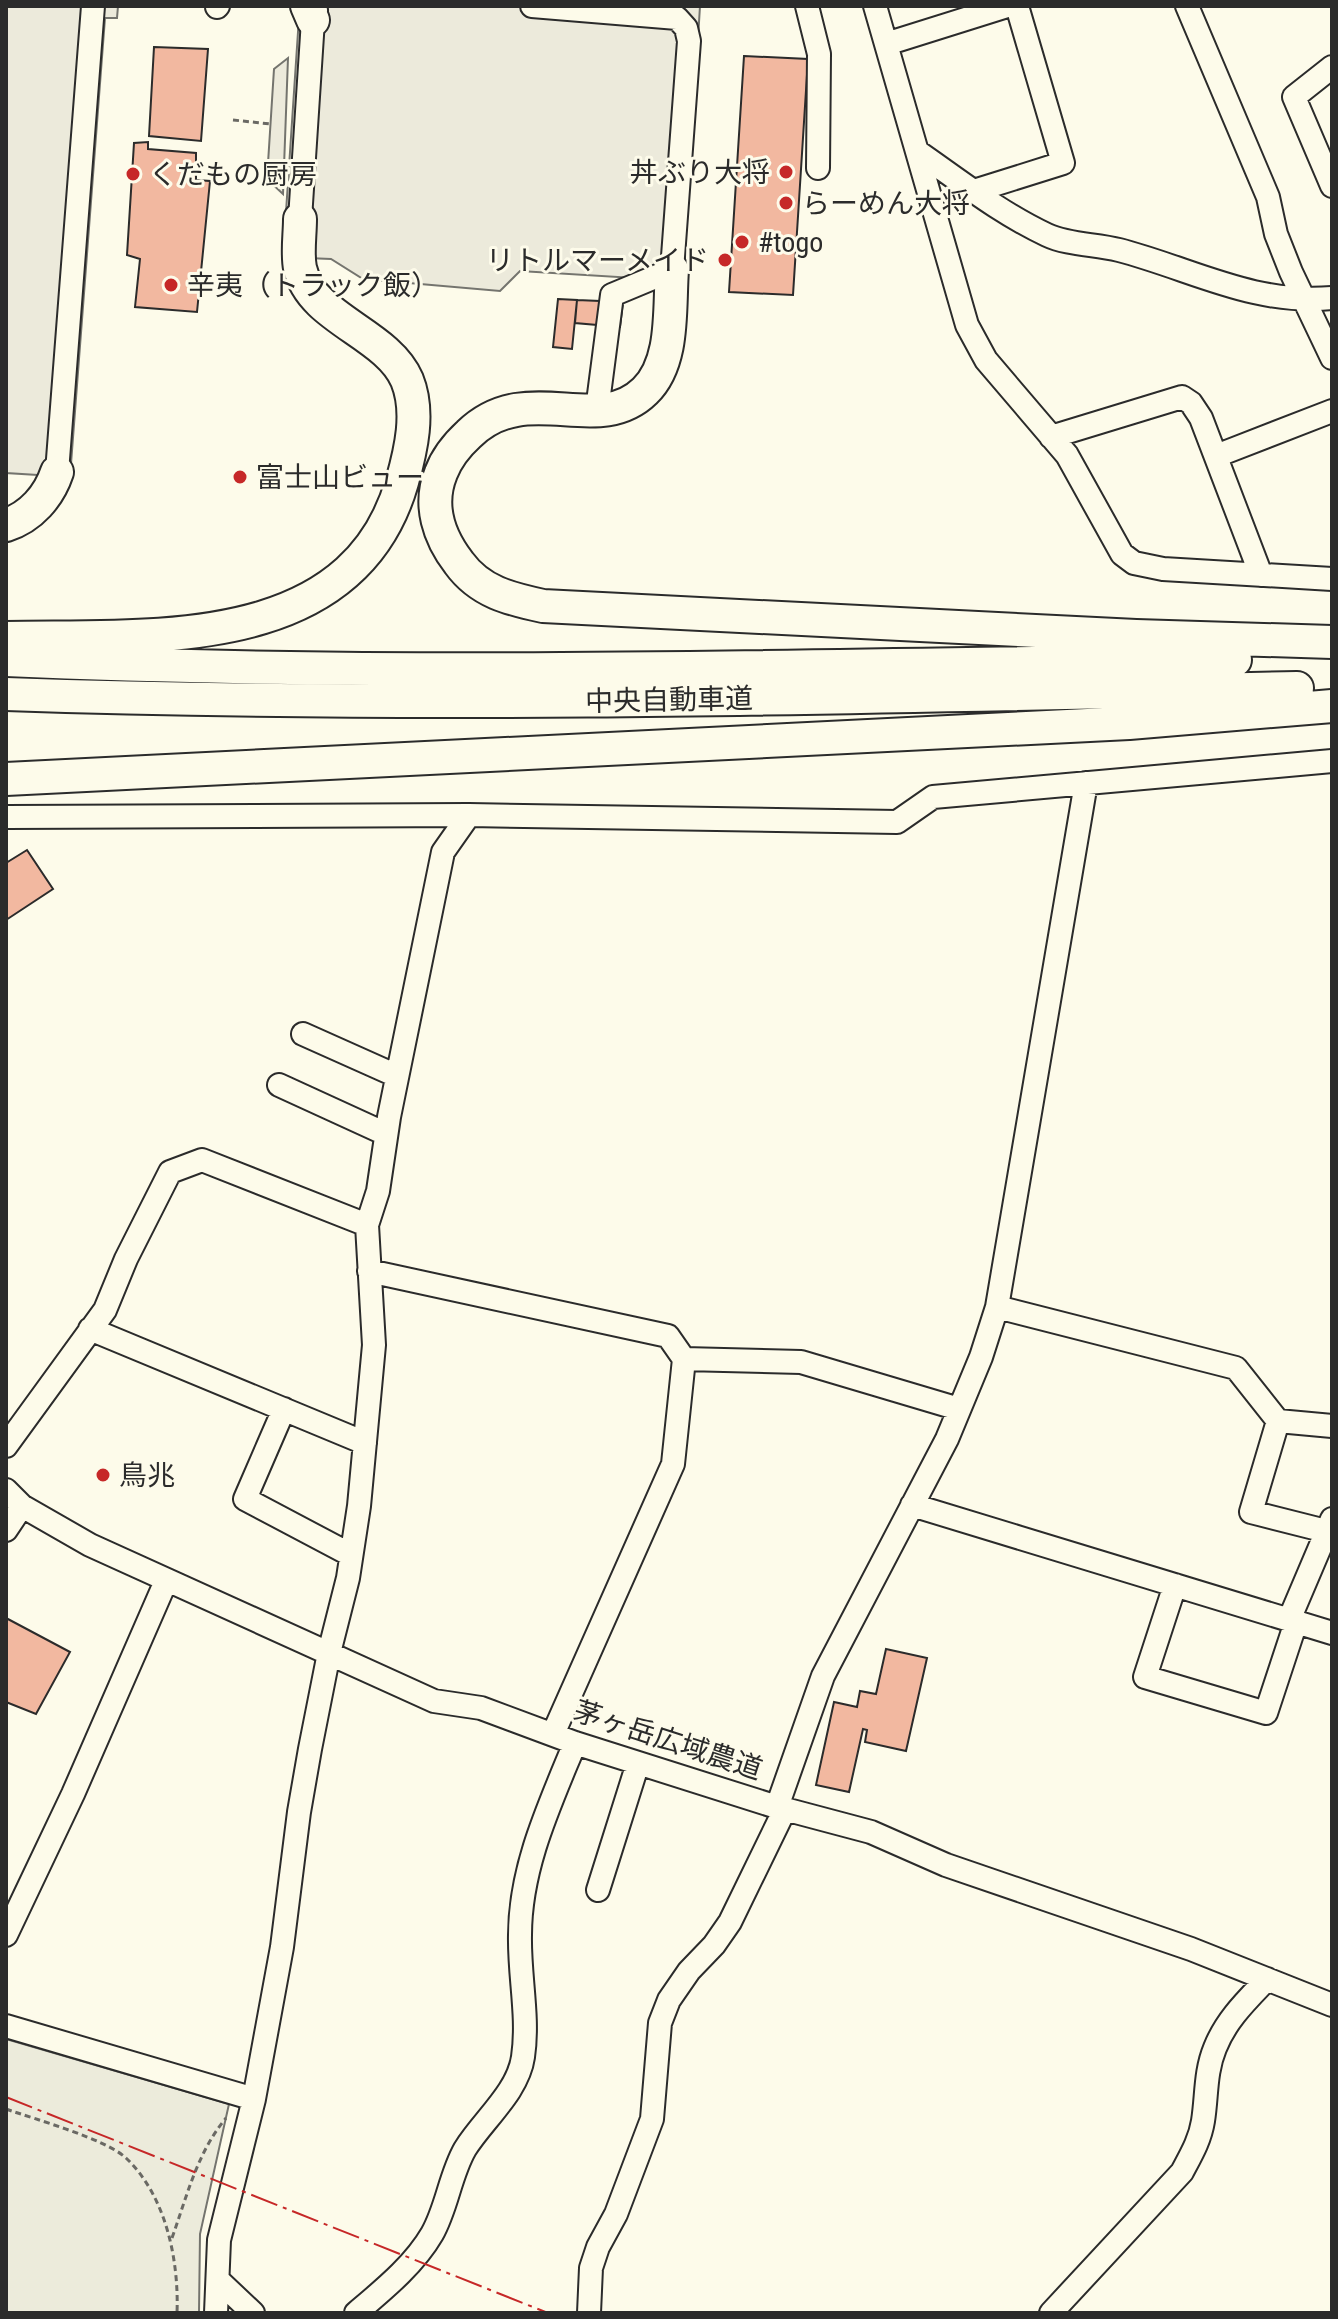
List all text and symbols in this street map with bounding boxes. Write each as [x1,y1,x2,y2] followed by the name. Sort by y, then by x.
[630,156,770,189] place label: 丼ぶり大将
[149,158,317,191] place label: くだもの厨房
[777,163,795,181] marker: 丼ぶり大将
[124,165,142,183] marker: くだもの厨房
[802,187,970,220] place label: らーめん大将
[777,194,795,212] marker: らーめん大将
[758,226,823,259] place label: #togo
[733,233,751,251] marker: #togo
[486,244,709,277] place label: リトルマーメイド
[716,251,734,269] marker: リトルマーメイド
[187,269,439,302] place label: 辛夷（トラック飯）
[162,276,180,294] marker: 辛夷（トラック飯）
[256,461,424,494] place label: 富士山ビュー
[231,468,249,486] marker: 富士山ビュー
[585,682,753,718] street label: 中央自動車道
[119,1459,175,1492] place label: 鳥兆
[94,1466,112,1484] marker: 鳥兆
[570,1694,766,1786] street label: 茅ヶ岳広域農道

